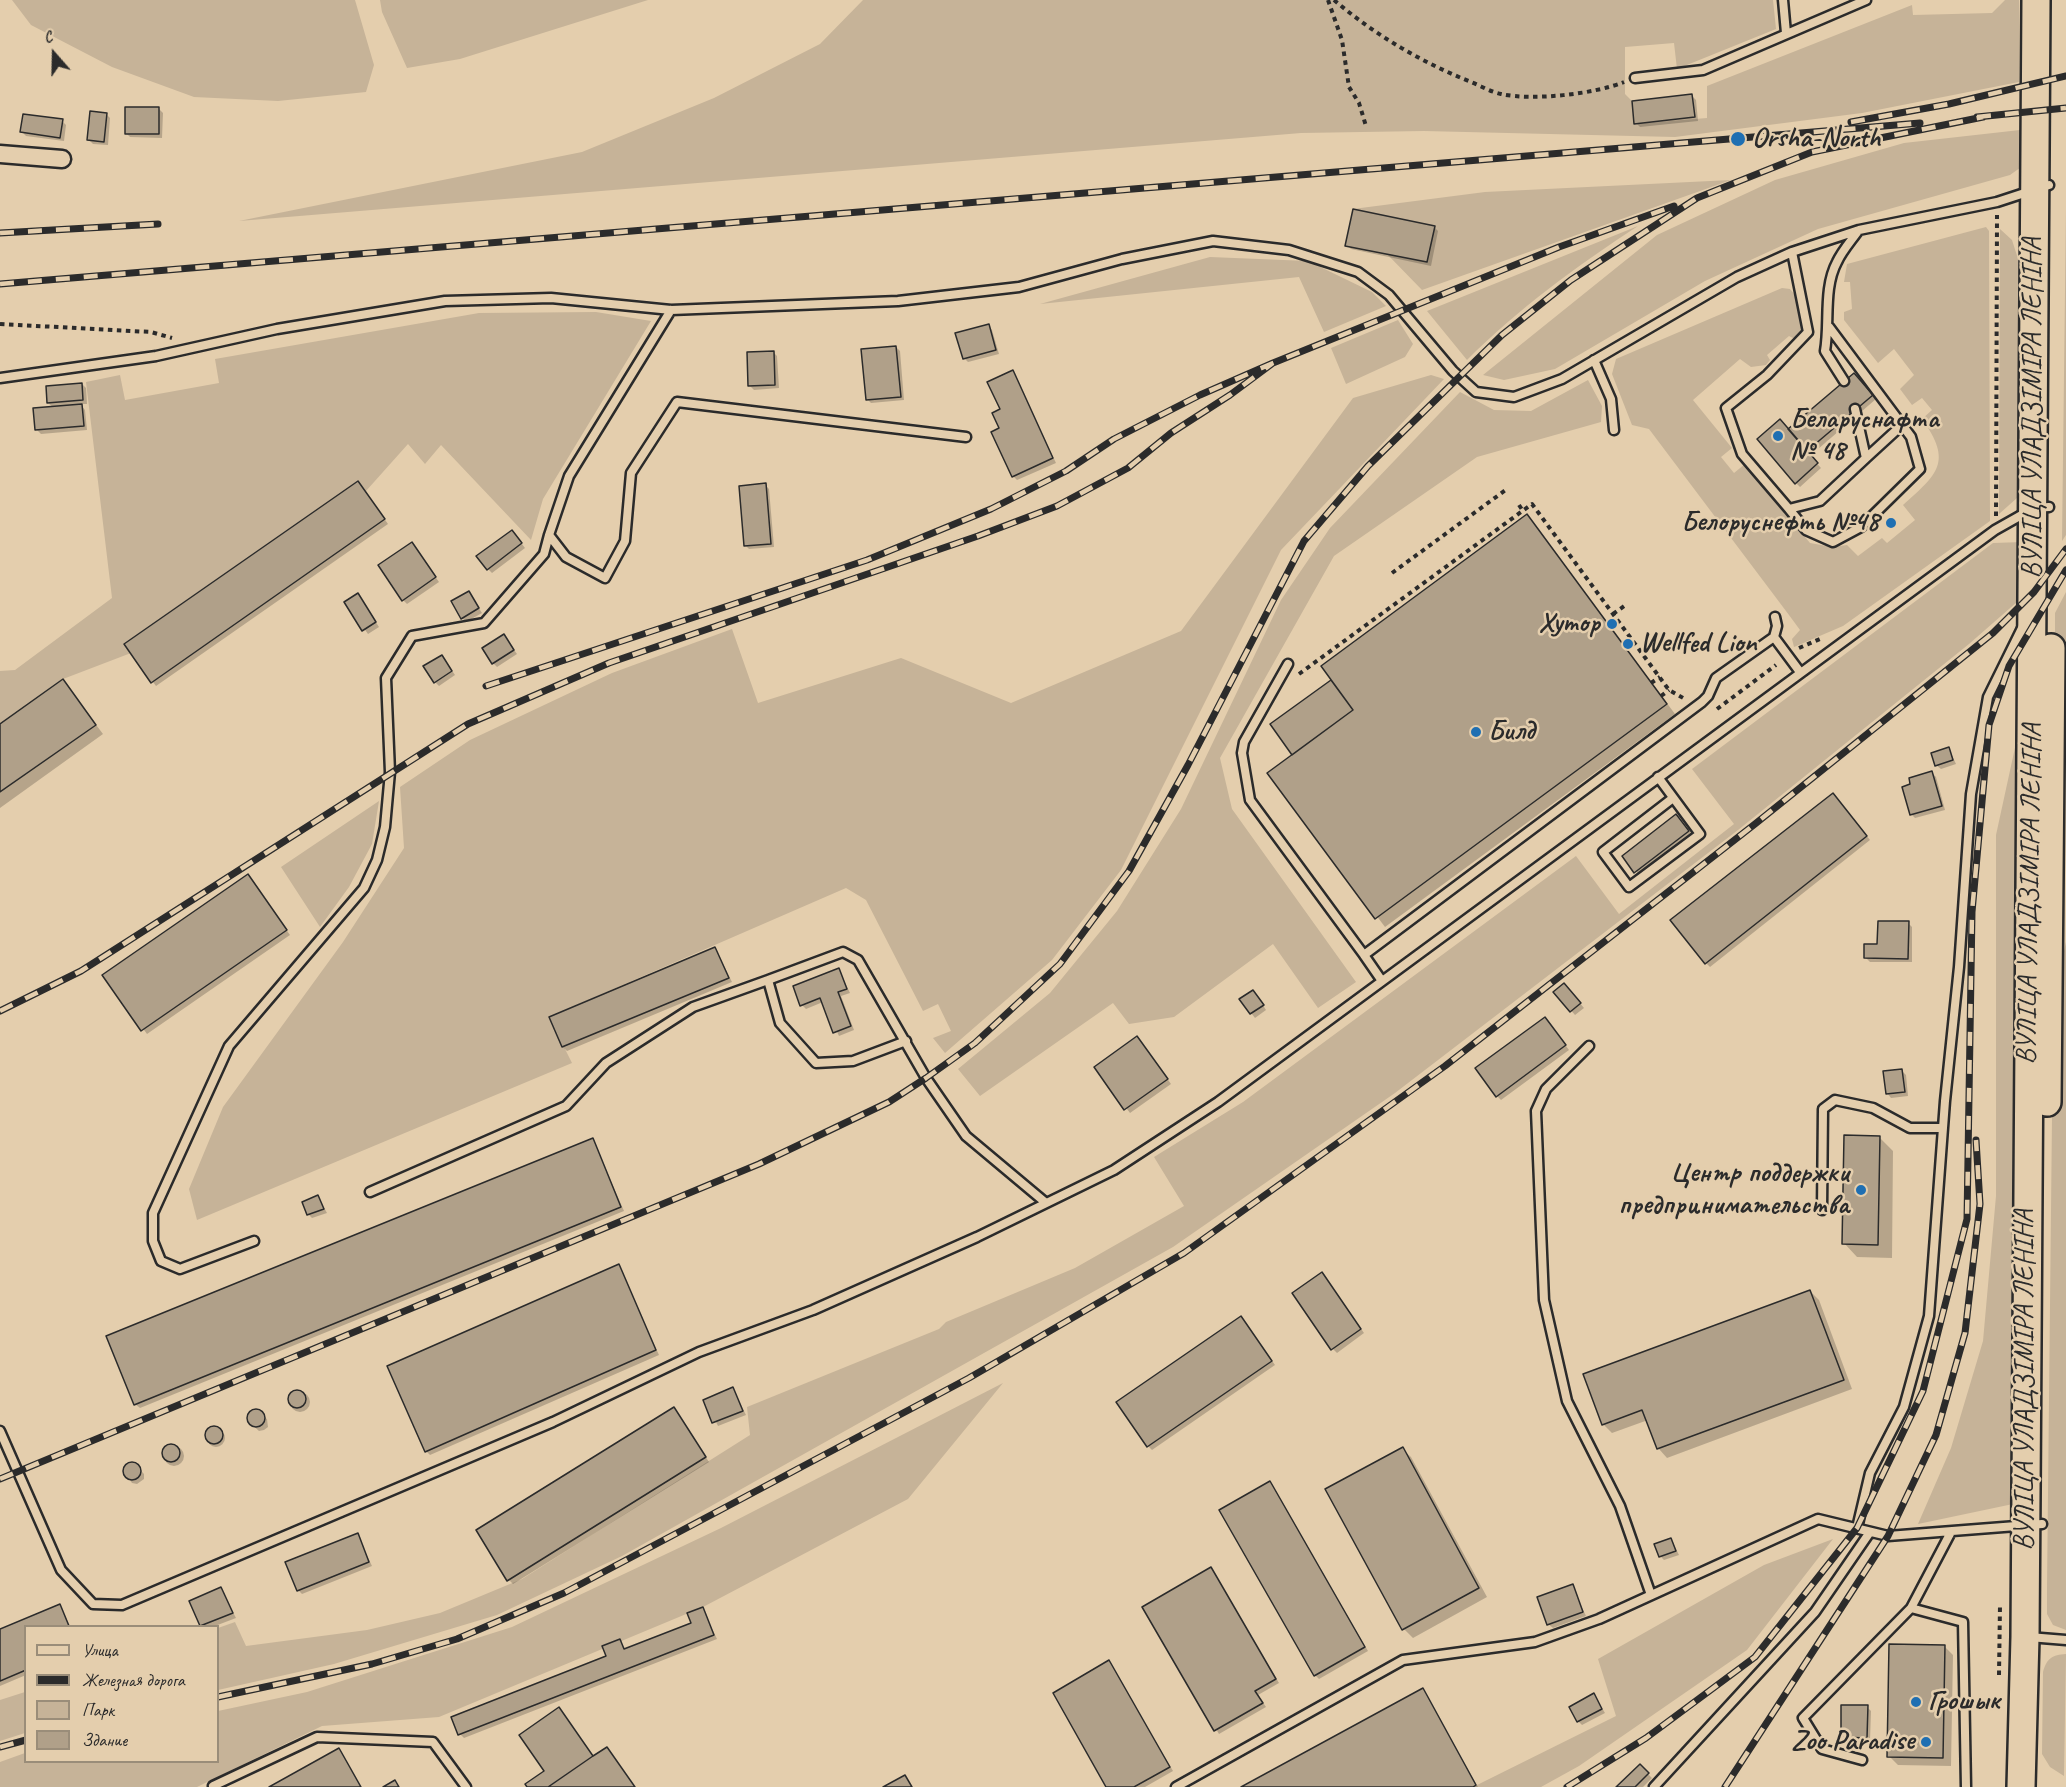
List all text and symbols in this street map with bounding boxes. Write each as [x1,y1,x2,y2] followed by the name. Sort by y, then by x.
[24,24,84,84] north arrow
[41,26,55,48] text: С
[1752,122,1880,156] place label: Orsha-North
[1729,130,1747,148] marker: Orsha-North
[2017,238,2051,578] street label: ВУЛІЦА УЛАДЗІМІРА ЛЕНІНА
[1790,403,1939,469] place label: Беларуснафта № 48
[1771,429,1785,443] marker: Беларуснафта № 48
[1681,506,1879,540] place label: Белоруснефть №48
[1884,516,1898,530] marker: Белоруснефть №48
[1539,607,1600,641] place label: Хутор
[1605,617,1619,631] marker: Хутор
[1640,627,1757,661] place label: Wellfed Lion
[1621,637,1635,651] marker: Wellfed Lion
[1488,715,1535,749] place label: Билд
[2010,723,2050,1065] street label: ВУЛІЦА УЛАДЗІМІРА ЛЕНІНА
[1469,725,1483,739] marker: Билд
[1618,1157,1849,1223] place label: Центр поддержки предпринимательства
[1854,1183,1868,1197] marker: Центр поддержки предпринимательства
[2009,1210,2043,1550] street label: ВУЛІЦА УЛАДЗІМІРА ЛЕНІНА
[24,1625,219,1763] legend
[82,1639,118,1661] text: Улица
[82,1669,185,1691] text: Железная дорога
[1928,1685,2000,1719] place label: Грошык
[1909,1695,1923,1709] marker: Грошык
[82,1699,114,1721] text: Парк
[1791,1725,1914,1759] place label: Zoo Paradise
[82,1729,127,1751] text: Здание
[1919,1735,1933,1749] marker: Zoo Paradise

